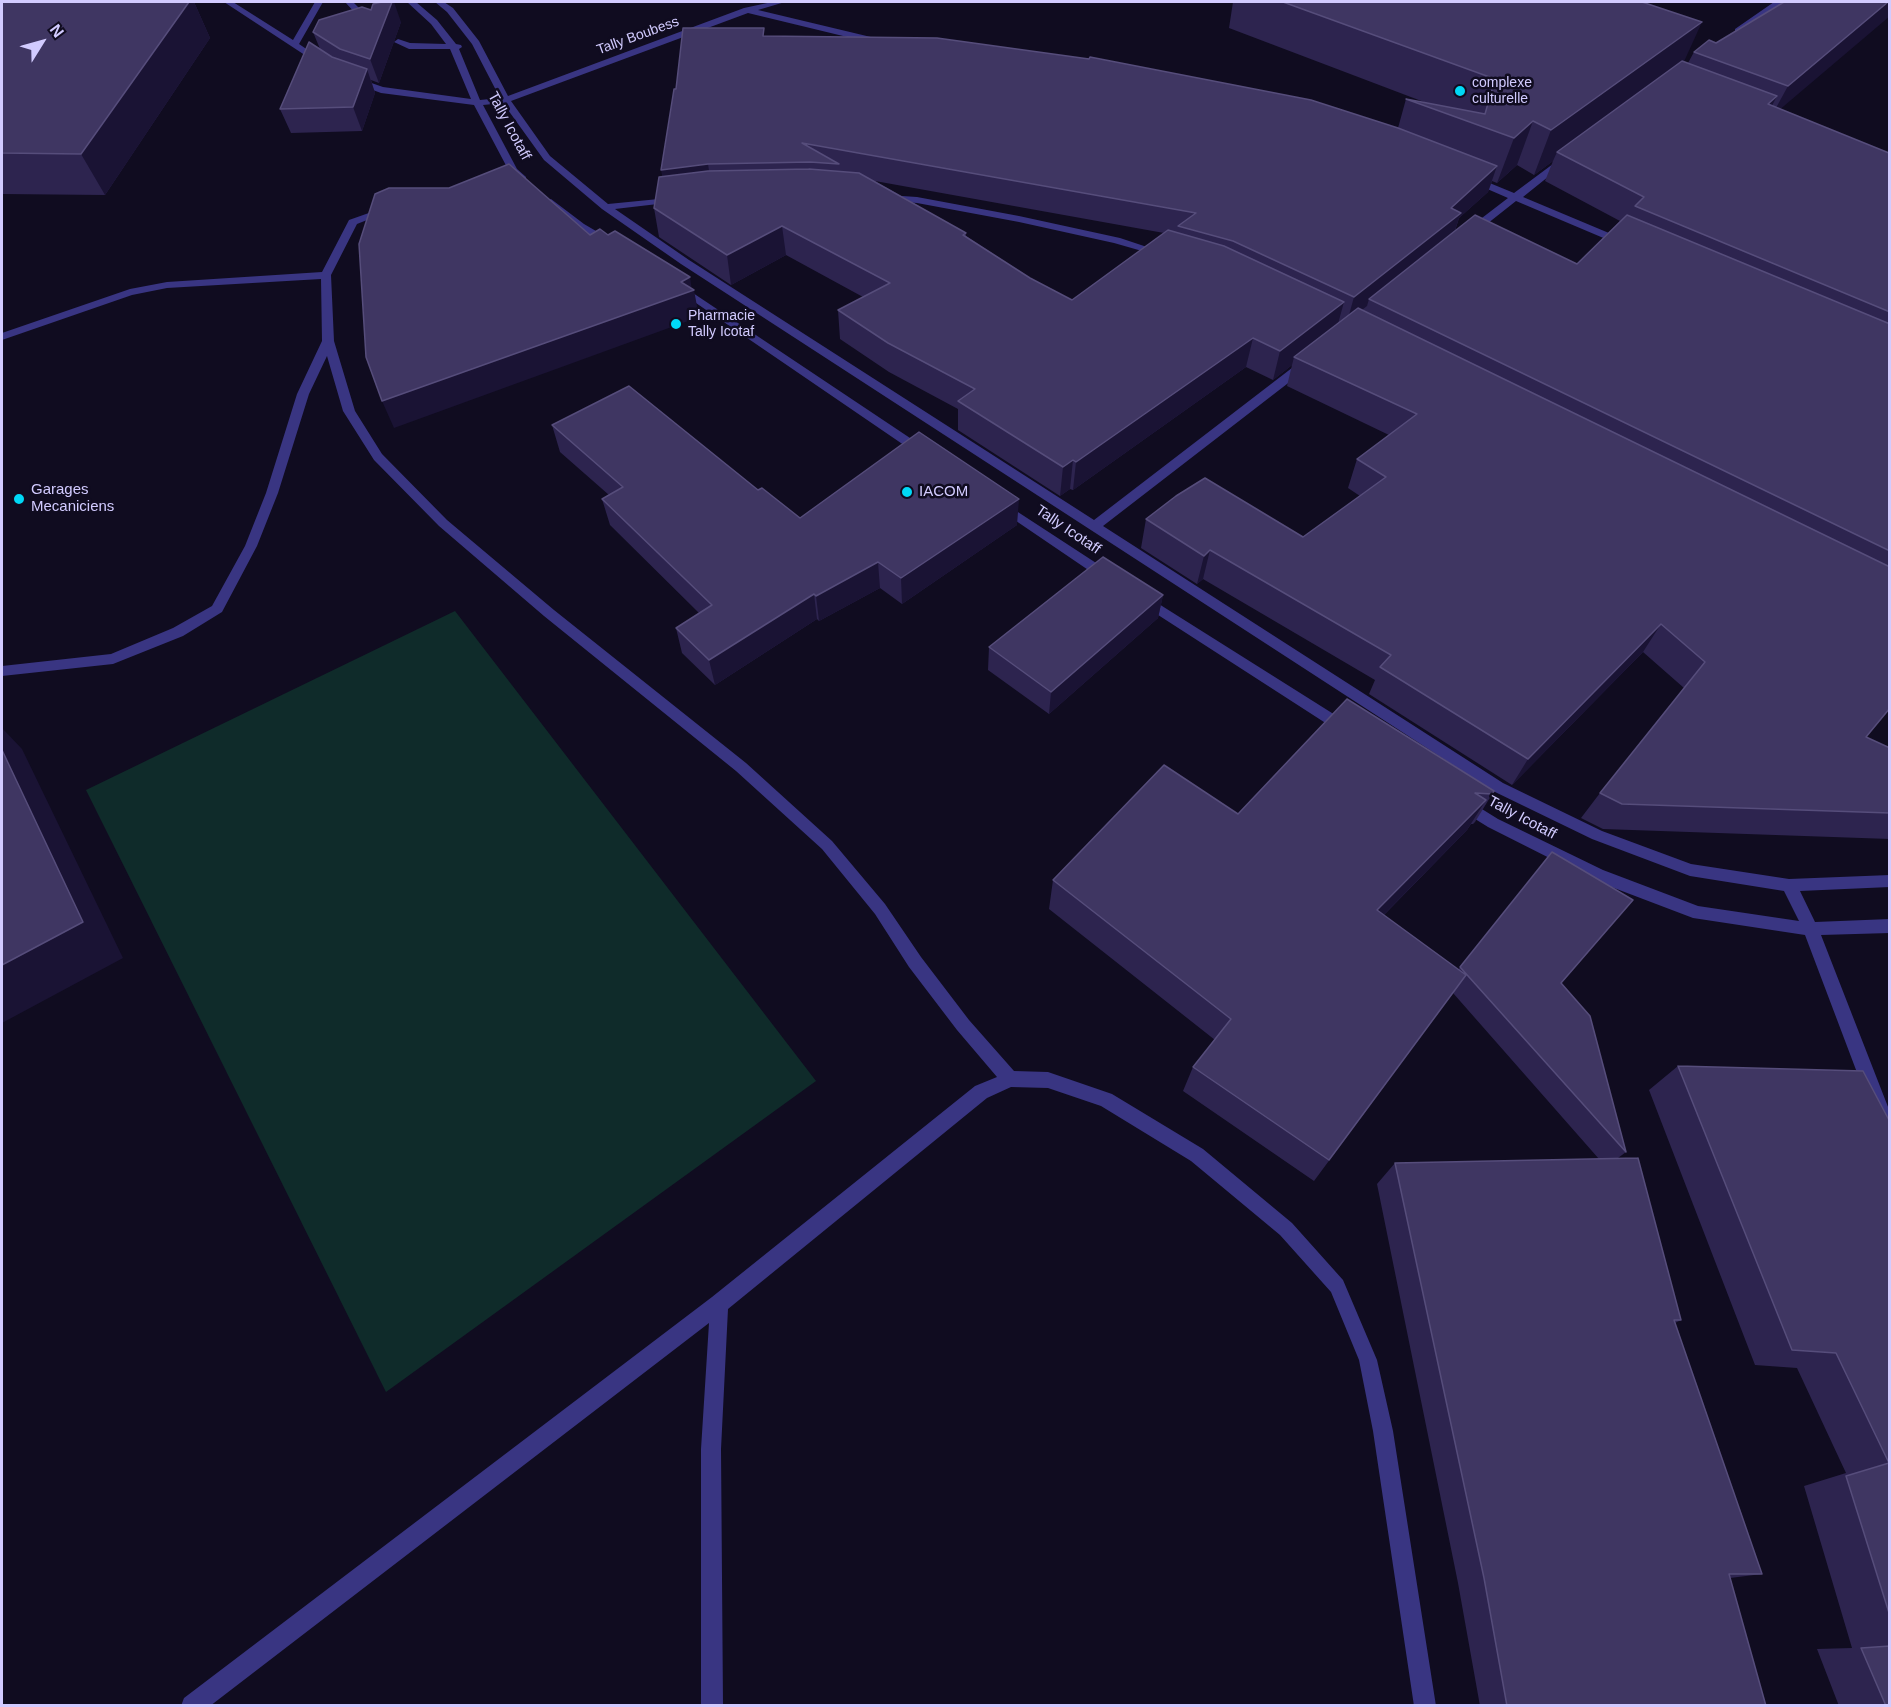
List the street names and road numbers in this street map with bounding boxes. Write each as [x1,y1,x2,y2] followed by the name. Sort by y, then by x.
[595,13,681,59] street label: Tally Boubess
[484,89,534,163] street label: Tally Icotaff
[1032,502,1104,558] street label: Tally Icotaff
[1485,793,1559,843] street label: Tally Icotaff

